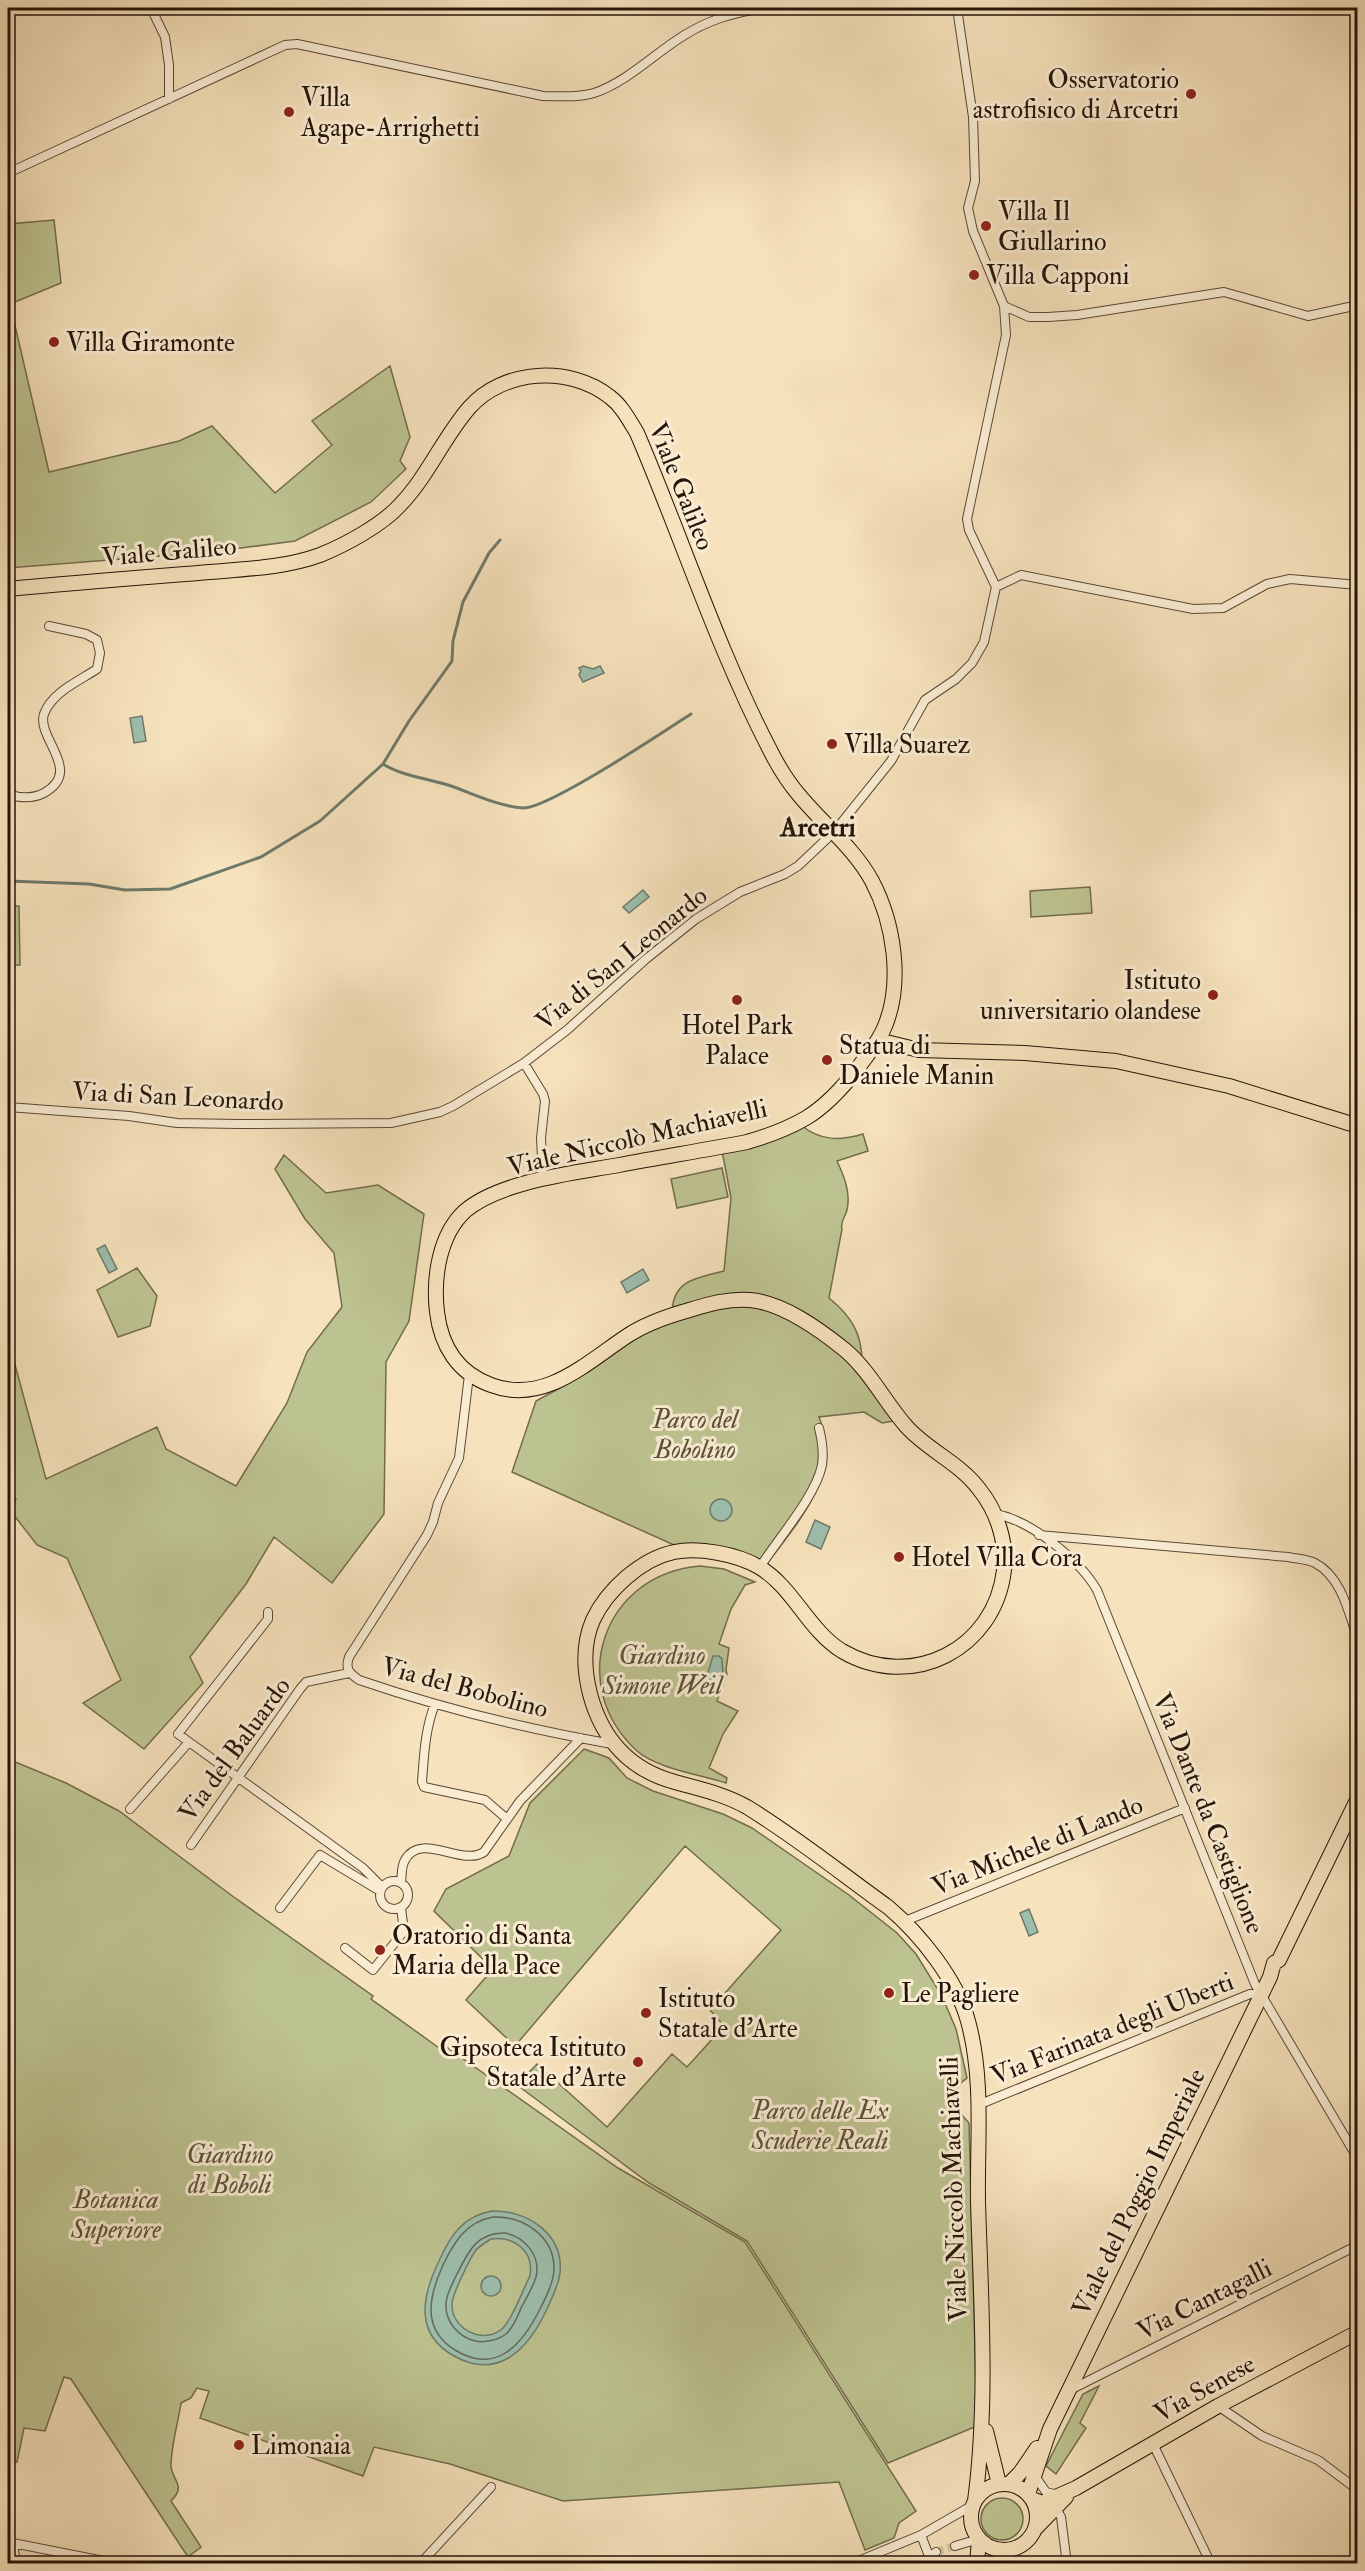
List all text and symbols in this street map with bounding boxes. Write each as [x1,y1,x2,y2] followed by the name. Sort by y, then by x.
[973,64,1179,126] place label: Osservatorio astrofisico di Arcetri
[300,82,480,145] place label: Villa Agape-Arrighetti
[1184,87,1198,101] marker: Osservatorio astrofisico di Arcetri
[282,105,296,119] marker: Villa Agape-Arrighetti
[998,196,1107,258] place label: Villa Il Giullarino
[979,219,993,233] marker: Villa Il Giullarino
[986,260,1130,293] place label: Villa Capponi
[967,268,981,282] marker: Villa Capponi
[66,327,235,359] place label: Villa Giramonte
[47,335,61,349] marker: Villa Giramonte
[641,418,721,555] street label: Viale Galileo
[101,530,238,574] street label: Viale Galileo
[844,729,971,761] place label: Villa Suarez
[825,737,839,751] marker: Villa Suarez
[779,811,856,844] district label: Arcetri
[529,880,714,1038] street label: Via di San Leonardo
[980,965,1201,1027] place label: Istituto universitario olandese
[1206,988,1220,1002] marker: Istituto universitario olandese
[730,993,744,1007] marker: Hotel Park Palace
[681,1010,794,1072] place label: Hotel Park Palace
[839,1030,994,1092] place label: Statua di Daniele Manin
[820,1053,834,1067] marker: Statua di Daniele Manin
[71,1075,285,1119] street label: Via di San Leonardo
[504,1093,770,1183] street label: Viale Niccolò Machiavelli
[651,1404,740,1466] park label: Parco del Bobolino
[911,1542,1083,1574] place label: Hotel Villa Cora
[892,1550,906,1564] marker: Hotel Villa Cora
[601,1640,724,1702] park label: Giardino Simone Weil
[378,1650,552,1726] street label: Via del Bobolino
[172,1671,298,1828] street label: Via del Baluardo
[1145,1688,1271,1939] street label: Via Dante da Castiglione
[927,1789,1147,1903] street label: Via Michele di Lando
[392,1920,572,1982] place label: Oratorio di Santa Maria della Pace
[373,1943,387,1957] marker: Oratorio di Santa Maria della Pace
[986,1966,1238,2092] street label: Via Farinata degli Uberti
[901,1978,1019,2010] place label: Le Pagliere
[658,1983,798,2045] place label: Istituto Statale d'Arte
[882,1986,896,2000] marker: Le Pagliere
[639,2006,653,2020] marker: Istituto Statale d'Arte
[440,2032,626,2094] place label: Gipsoteca Istituto Statale d'Arte
[631,2055,645,2069] marker: Gipsoteca Istituto Statale d'Arte
[933,2056,975,2322] street label: Viale Niccolò Machiavelli
[1065,2063,1214,2322] street label: Viale del Poggio Imperiale
[751,2095,889,2157] park label: Parco delle Ex Scuderie Reali
[187,2139,273,2201] park label: Giardino di Boboli
[70,2184,161,2246] park label: Botanica Superiore
[1132,2252,1277,2348] street label: Via Cantagalli
[1148,2348,1261,2430] street label: Via Senese
[251,2430,351,2462] place label: Limonaia
[232,2438,246,2452] marker: Limonaia

